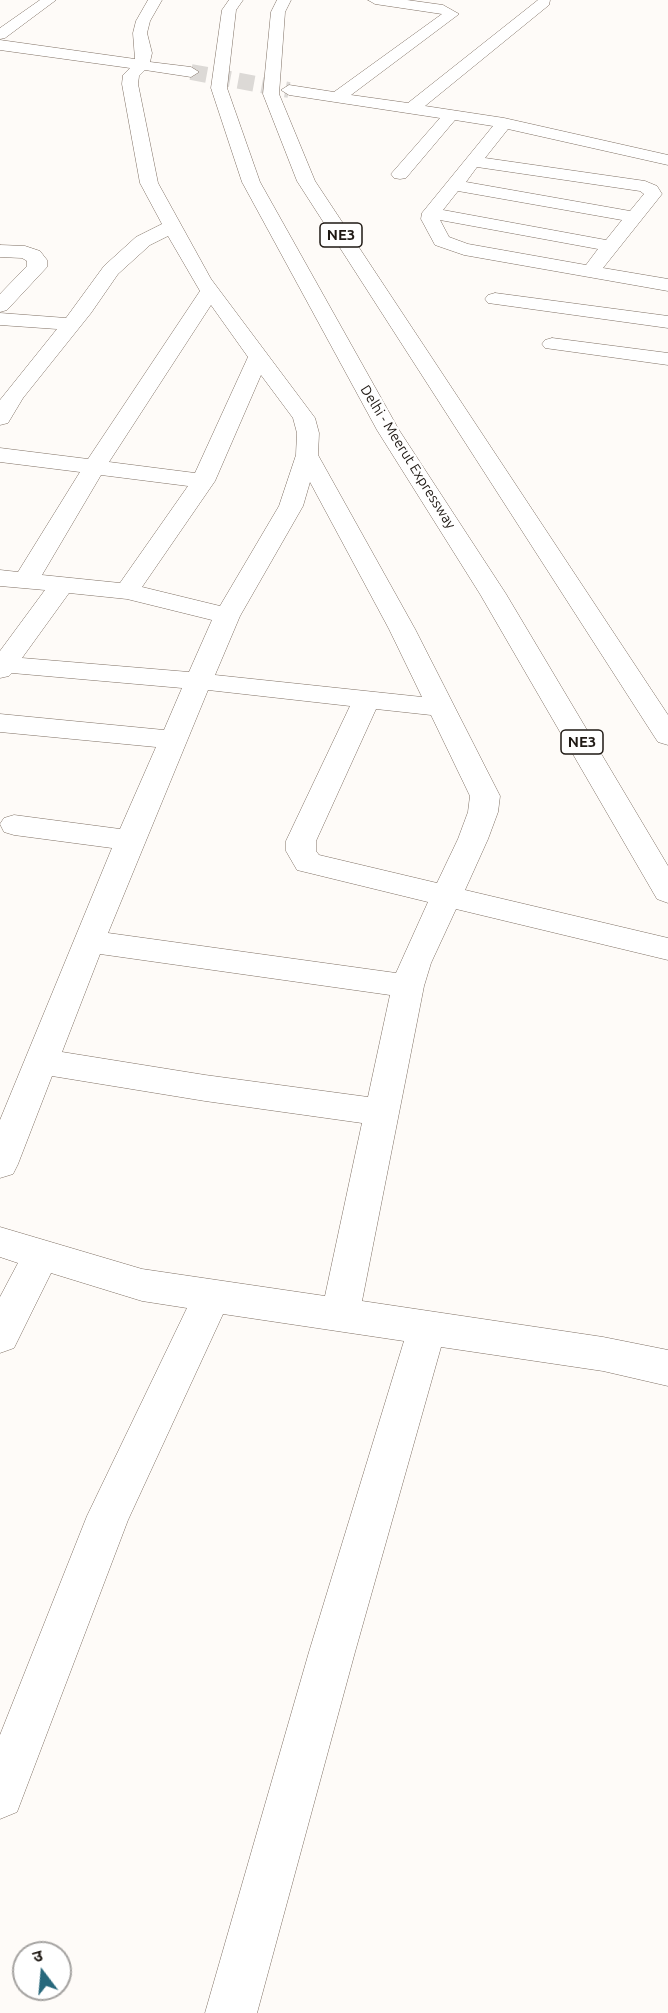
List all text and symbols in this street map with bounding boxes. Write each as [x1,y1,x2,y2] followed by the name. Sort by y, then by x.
[320,223,362,247] road number: NE3
[357,382,459,532] street label: Delhi - Meerut Expressway
[561,730,603,754] road number: NE3
[12,1941,72,2001] north arrow
[31,1946,45,1966] text: उ

